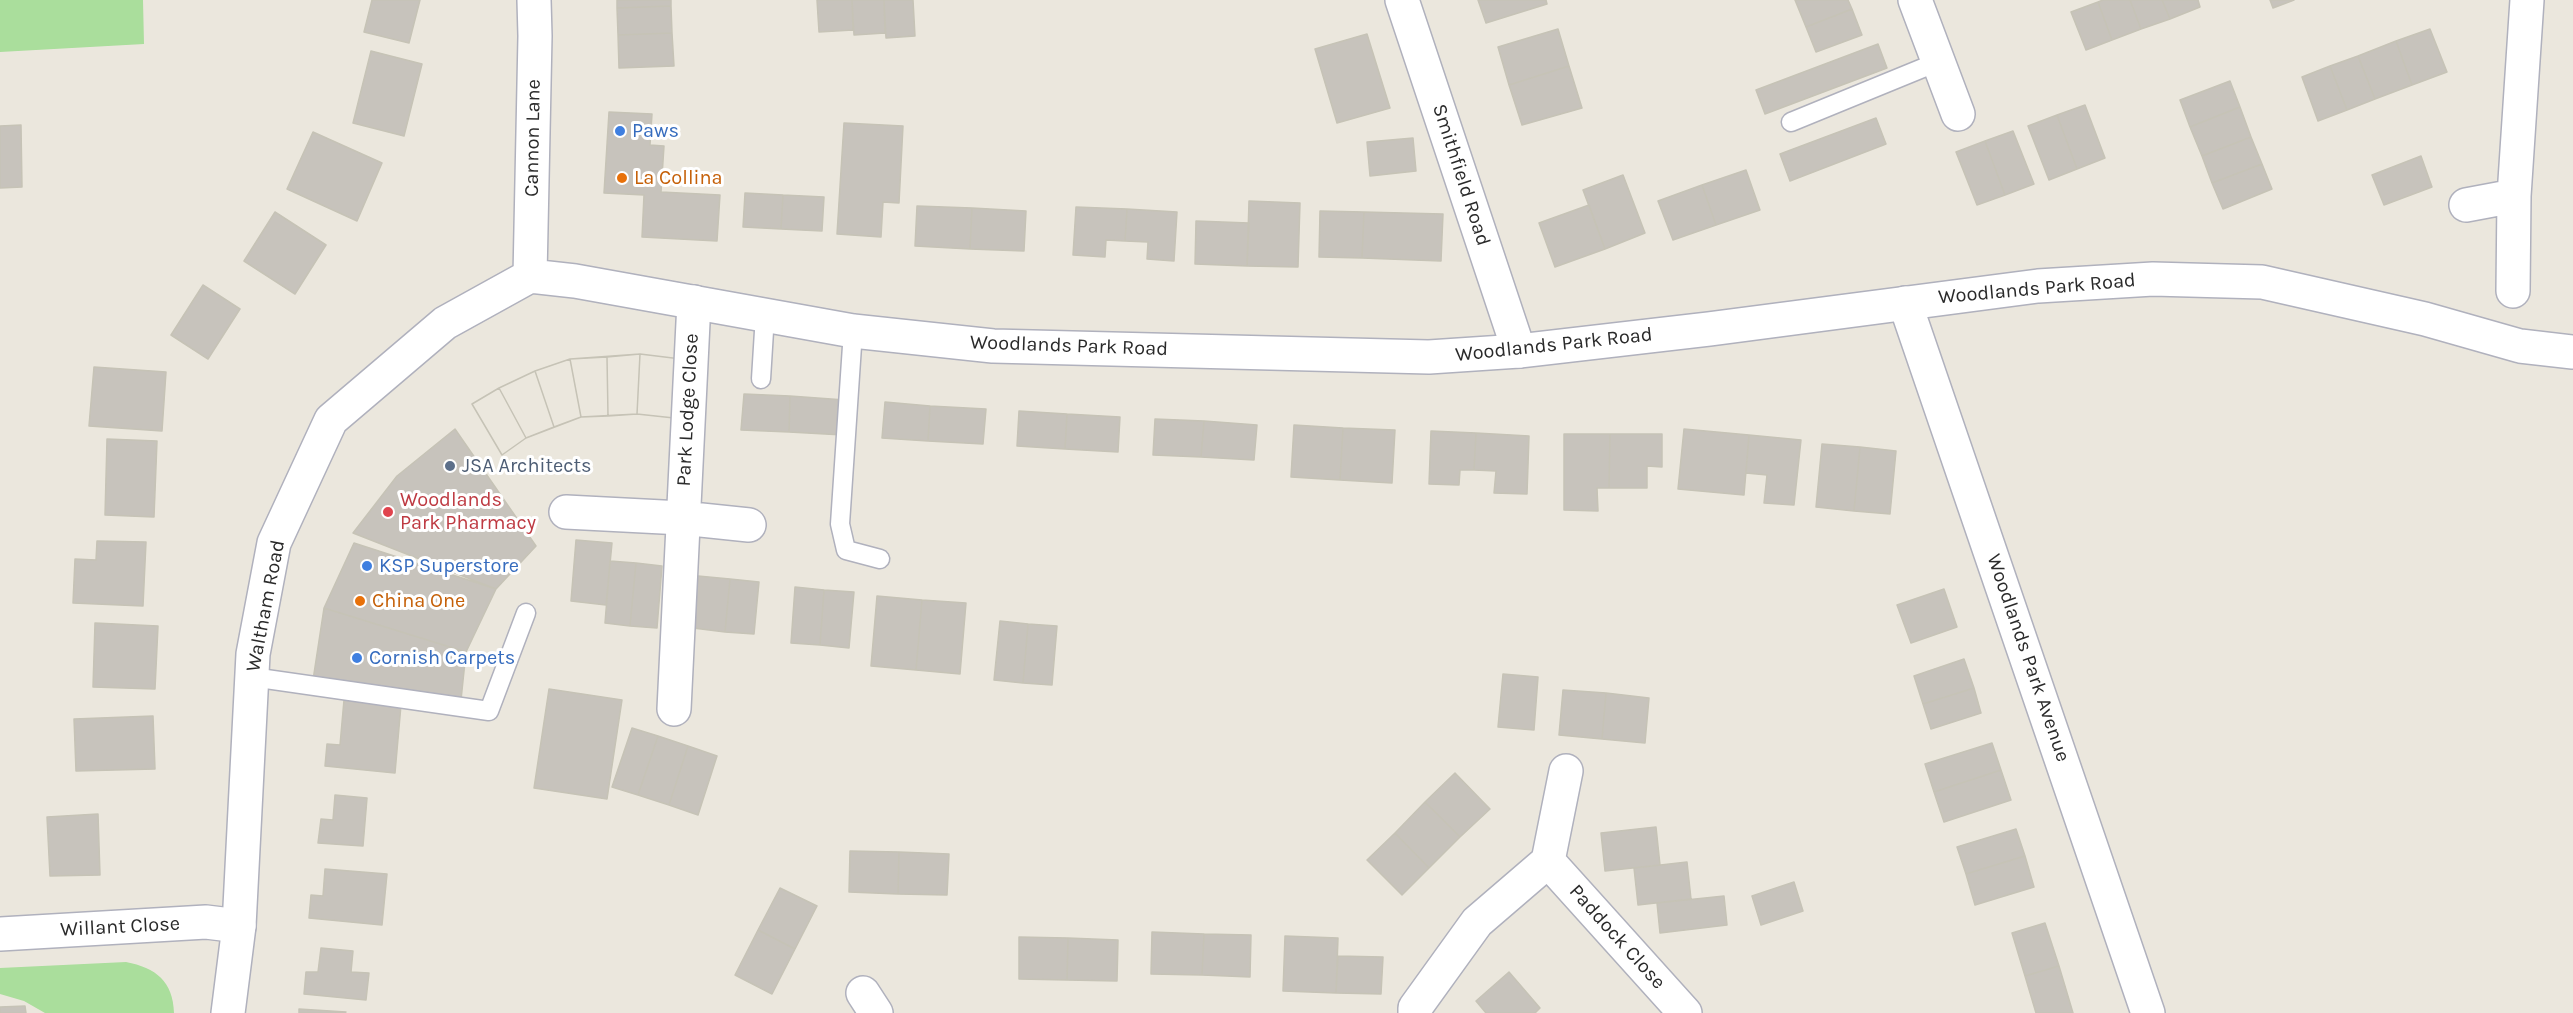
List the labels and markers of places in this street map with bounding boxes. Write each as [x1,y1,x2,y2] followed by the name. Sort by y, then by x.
[632,119,679,143] place label: Paws
[613,124,627,138] marker: Paws
[634,166,723,190] place label: La Collina
[615,171,629,185] marker: La Collina
[462,454,592,478] place label: JSA Architects
[443,459,457,473] marker: JSA Architects
[400,488,536,535] place label: Woodlands Park Pharmacy
[381,505,395,519] marker: Woodlands Park Pharmacy
[379,554,519,578] place label: KSP Superstore
[360,559,374,573] marker: KSP Superstore
[372,589,465,613] place label: China One
[353,594,367,608] marker: China One
[369,646,515,670] place label: Cornish Carpets
[350,651,364,665] marker: Cornish Carpets

